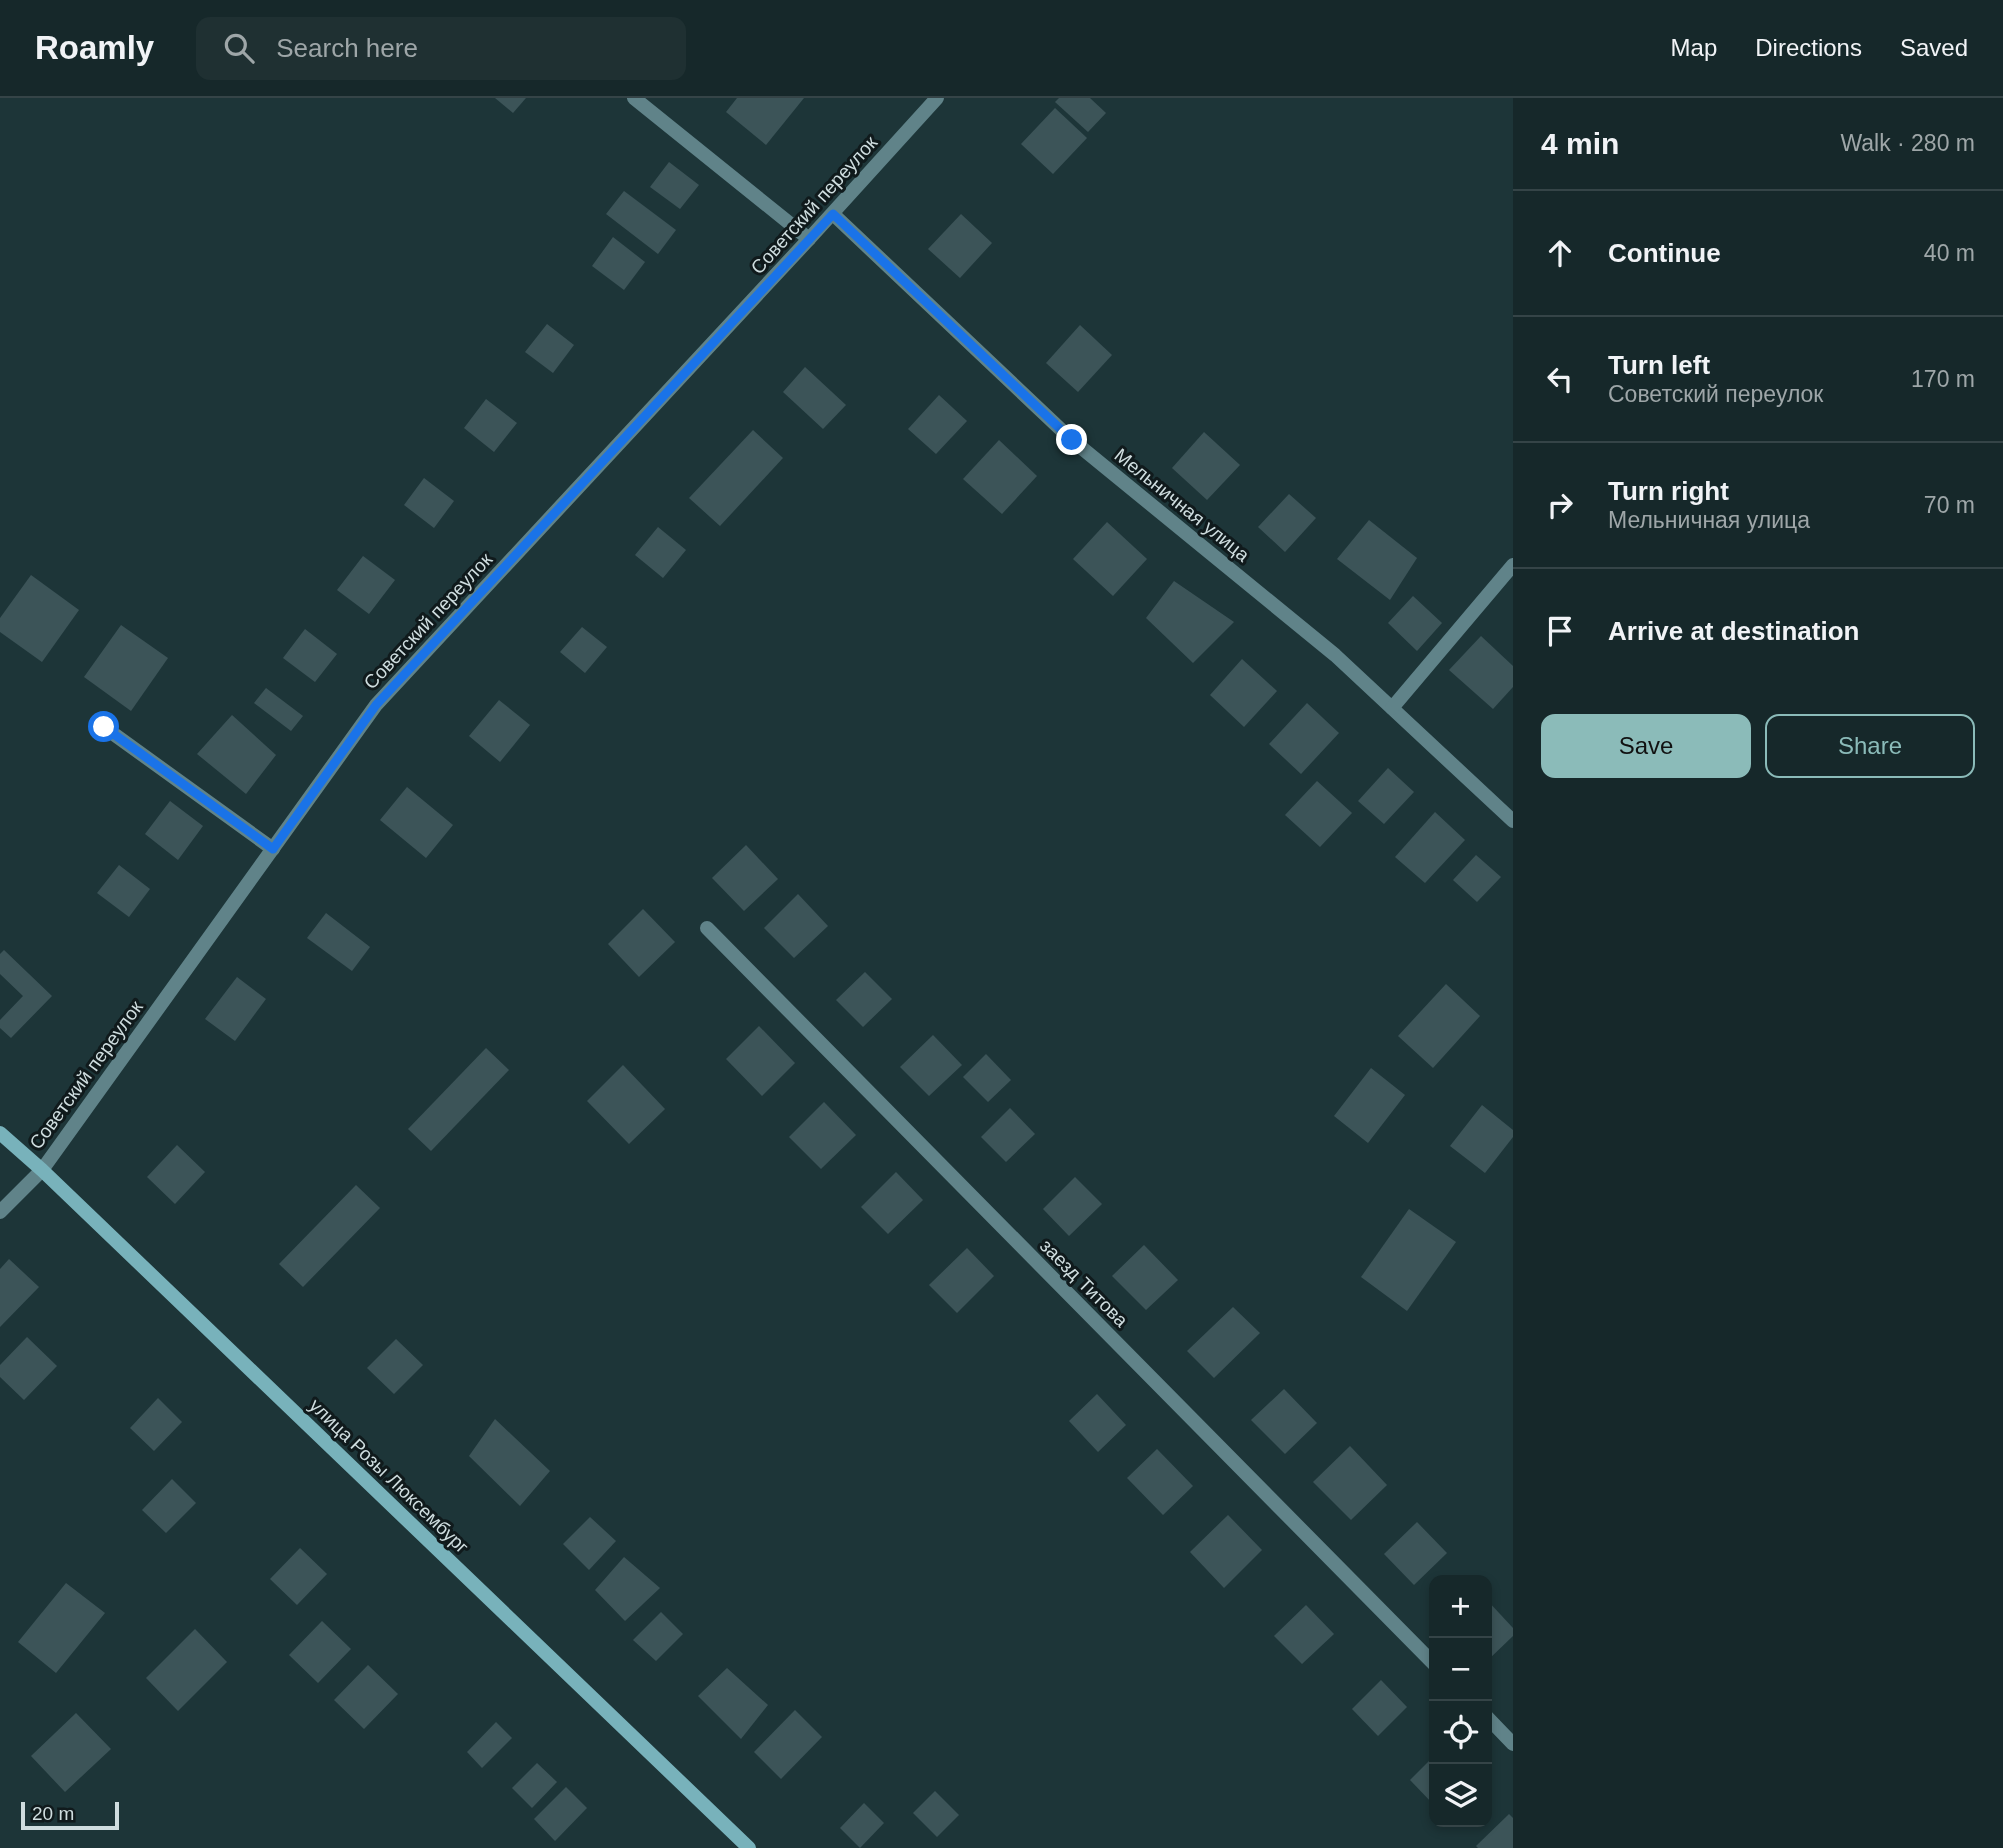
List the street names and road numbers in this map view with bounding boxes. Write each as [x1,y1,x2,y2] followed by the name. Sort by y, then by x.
[747,131,882,278] street label: Советский переулок
[1111,444,1254,566] street label: Мельничная улица
[360,548,497,693] street label: Советский переулок
[25,996,147,1153] street label: Советский переулок
[1036,1235,1132,1331] street label: заезд Титова
[305,1395,473,1557] street label: улица Розы Люксембург

